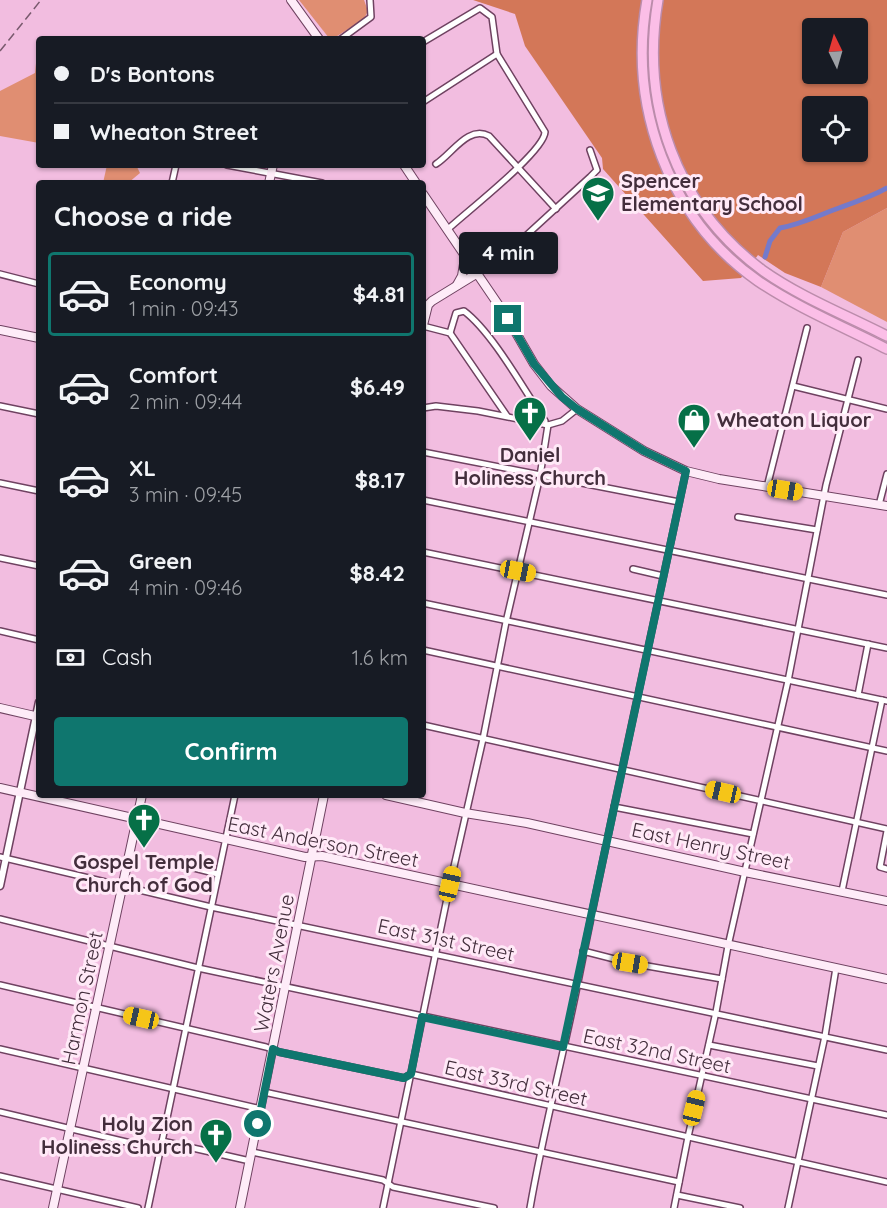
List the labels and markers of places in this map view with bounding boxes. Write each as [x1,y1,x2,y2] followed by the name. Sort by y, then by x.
[621,168,803,216] place label: Spencer Elementary School
[580,175,616,222] school or university icon: Spencer Elementary School
[512,395,548,442] church icon: Daniel Holiness Church
[676,402,712,449] shop icon: Wheaton Liquor
[717,407,872,432] place label: Wheaton Liquor
[454,442,606,490] place label: Daniel Holiness Church
[126,802,162,849] church icon: Gospel Temple Church of God
[73,849,215,897] place label: Gospel Temple Church of God
[41,1111,193,1159] place label: Holy Zion Holiness Church
[198,1117,234,1164] church icon: Holy Zion Holiness Church

